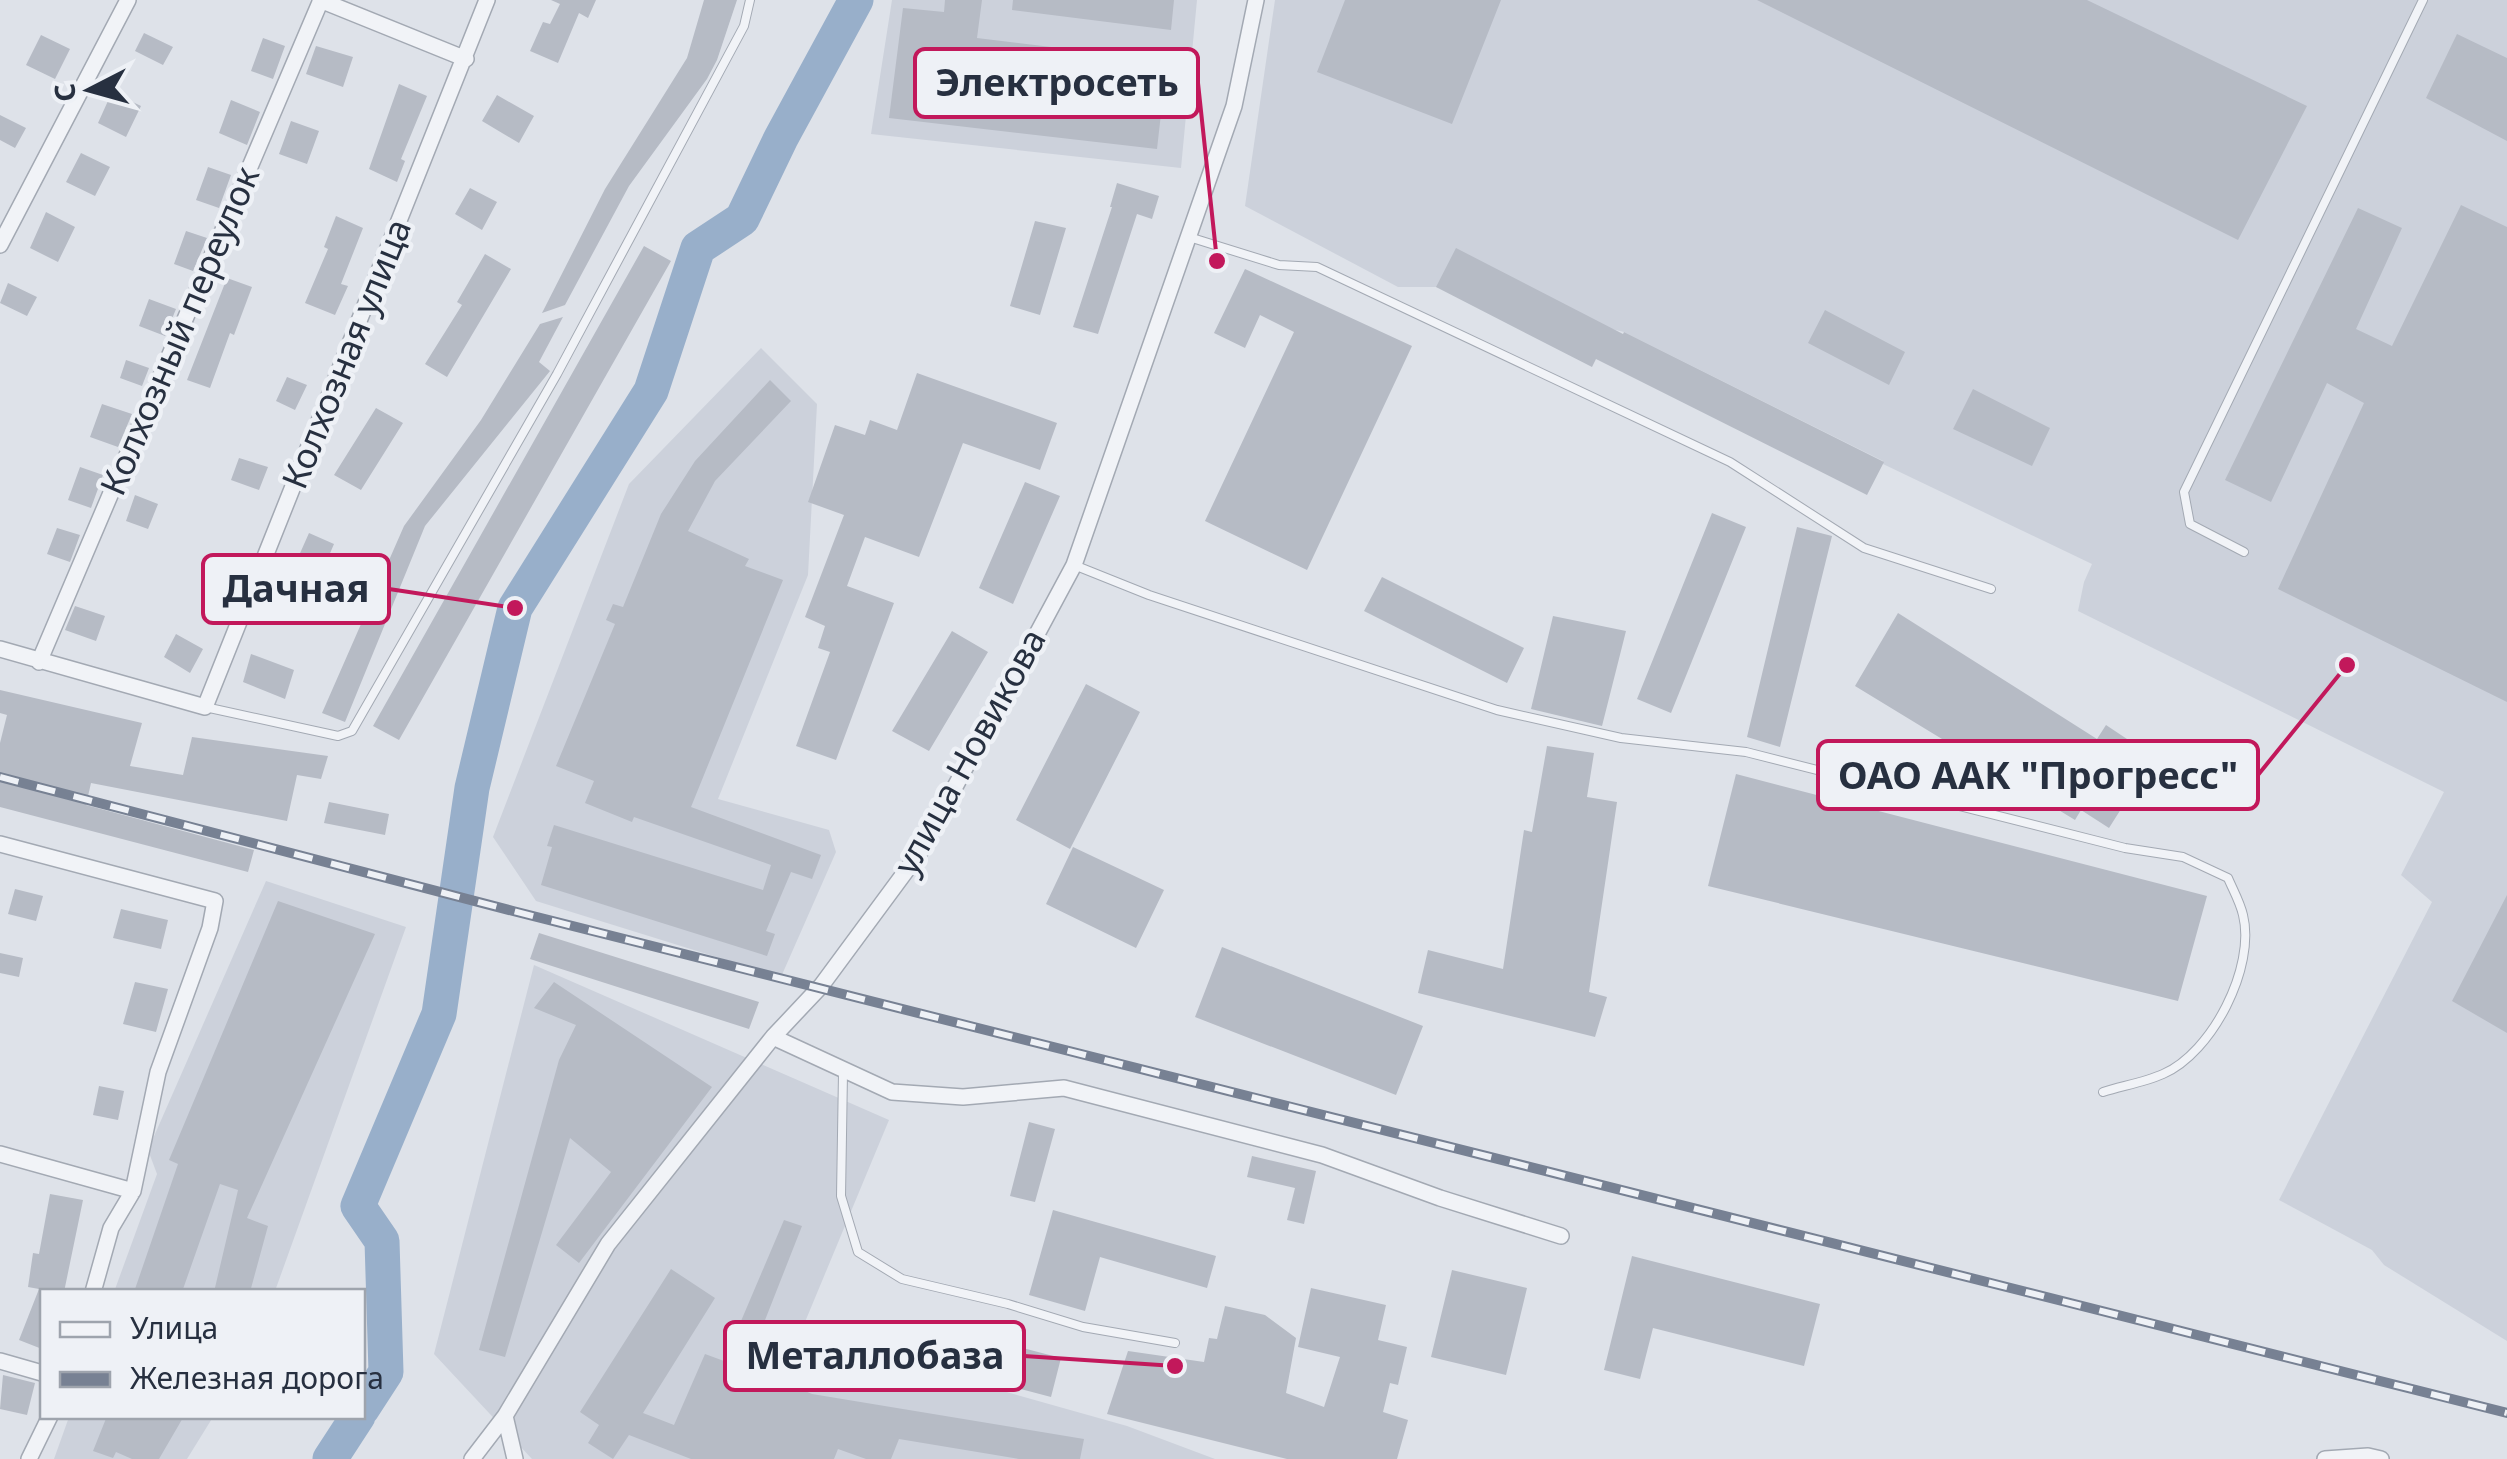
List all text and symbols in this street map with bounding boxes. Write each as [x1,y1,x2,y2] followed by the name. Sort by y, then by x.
[40,40,140,140] north arrow
[915,49,1198,117] callout: Электросеть
[935,55,1179,107] text: Электросеть
[44,82,84,104] text: С
[88,159,269,502] street label: Колхозный переулок
[270,212,421,495] street label: Колхозная улица
[203,555,389,623] callout: Дачная
[223,561,369,613] text: Дачная
[882,620,1056,883] street label: улица Новикова
[1818,741,2258,809] callout: ОАО ААК "Прогресс"
[1838,748,2238,800] text: ОАО ААК "Прогресс"
[40,1289,365,1419] legend
[130,1307,218,1348] text: Улица
[725,1322,1024,1390] callout: Металлобаза
[745,1328,1005,1380] text: Металлобаза
[130,1357,384,1398] text: Железная дорога

